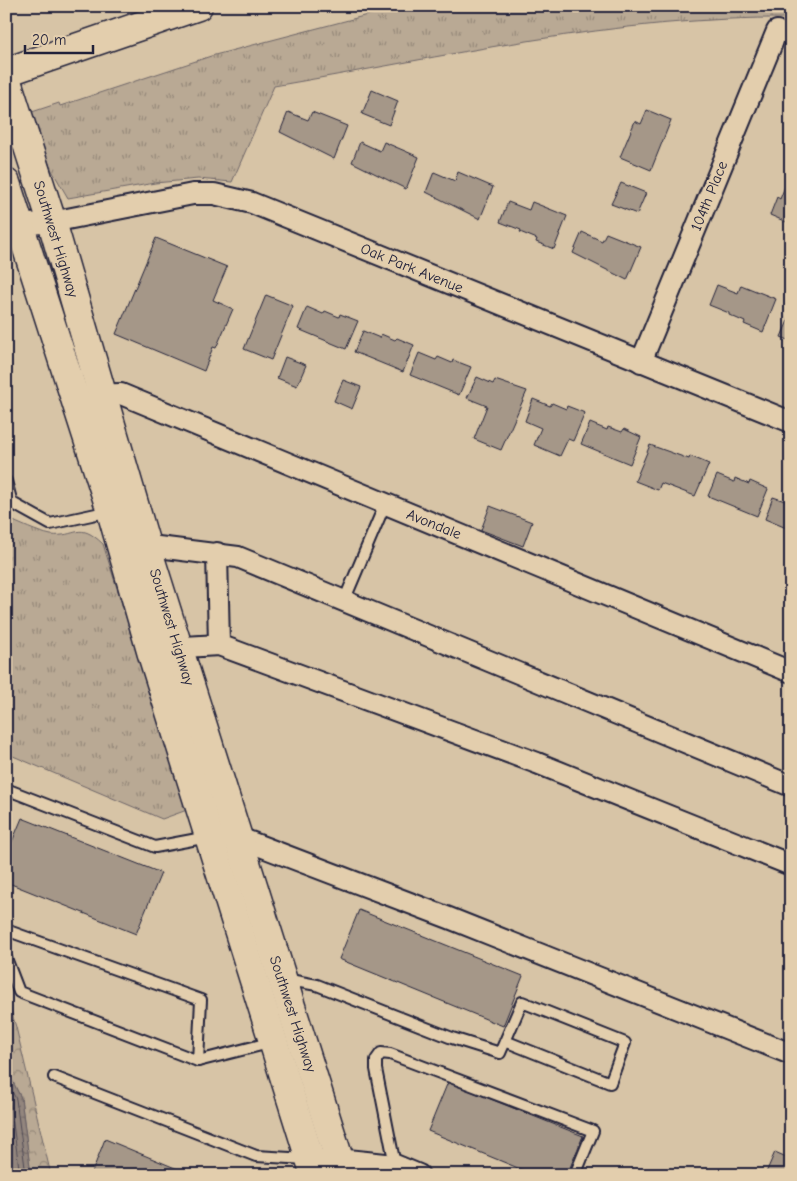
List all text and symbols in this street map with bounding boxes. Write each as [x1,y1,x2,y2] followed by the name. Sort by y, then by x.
[25,22,92,54] scale bar
[32,31,66,49] text: 20 m
[687,158,731,234] street label: 104th Place
[30,178,82,300] street label: Southwest Highway
[358,239,466,297] street label: Oak Park Avenue
[404,505,464,543] street label: Avondale
[146,566,198,688] street label: Southwest Highway
[266,954,320,1075] street label: Southwest Highway

